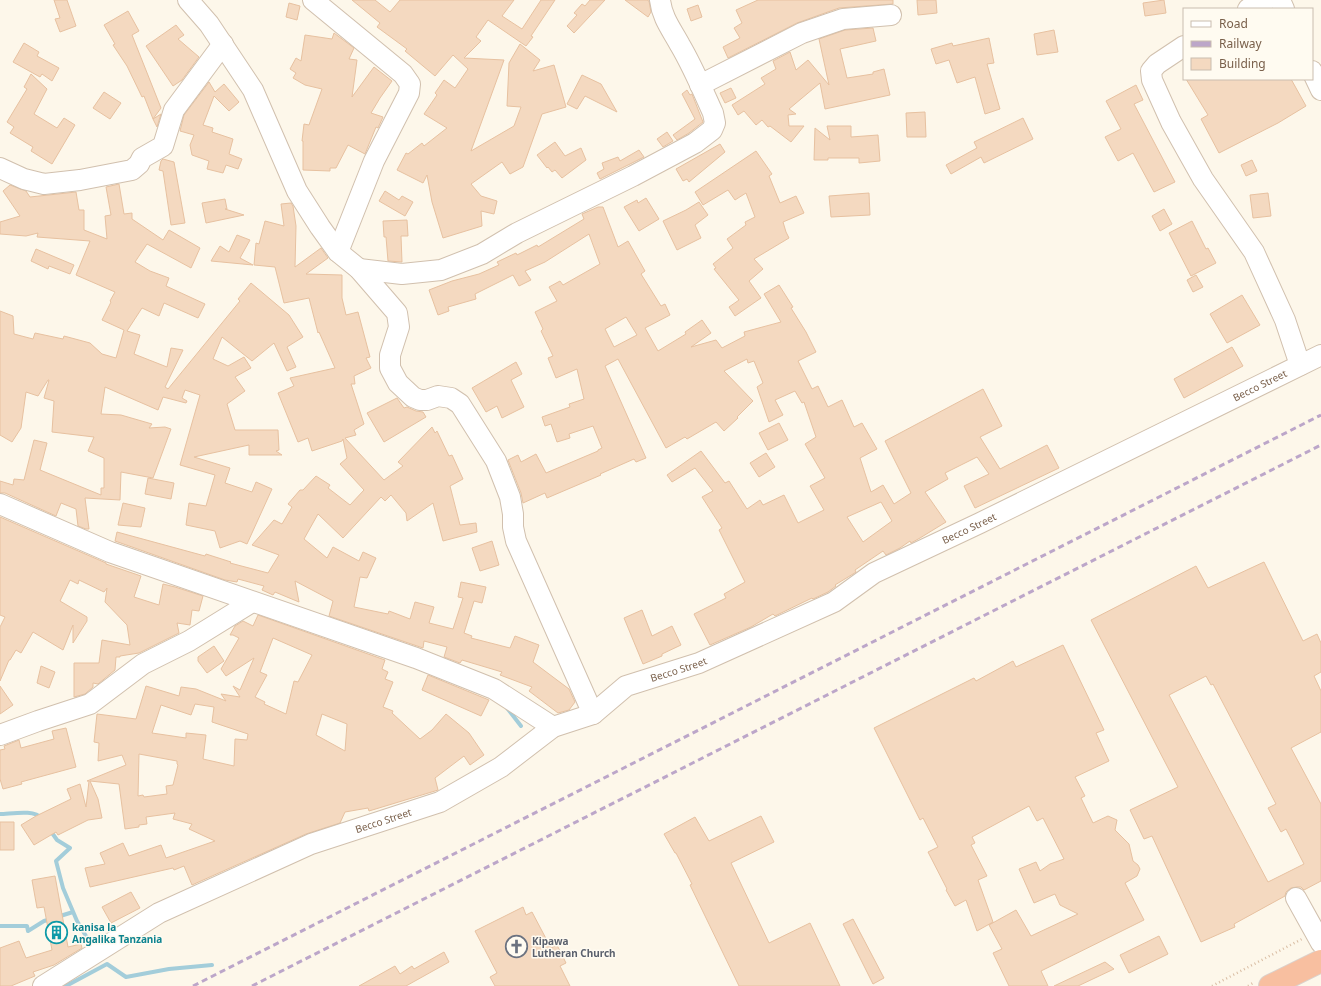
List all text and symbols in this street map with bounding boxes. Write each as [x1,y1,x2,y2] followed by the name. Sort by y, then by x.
[1183,8,1313,80] legend
[1219,15,1248,32] text: Road
[1219,35,1263,52] text: Railway
[1219,55,1266,72] text: Building
[1230,366,1289,404] street label: Becco Street
[940,509,999,547] street label: Becco Street
[649,653,709,685] street label: Becco Street
[353,805,414,836] street label: Becco Street
[44,920,70,946] building icon: kanisa la Angalika Tanzania
[72,920,162,946] place label: kanisa la Angalika Tanzania
[504,934,530,960] church icon: Kipawa Lutheran Church
[532,934,616,960] place label: Kipawa Lutheran Church

